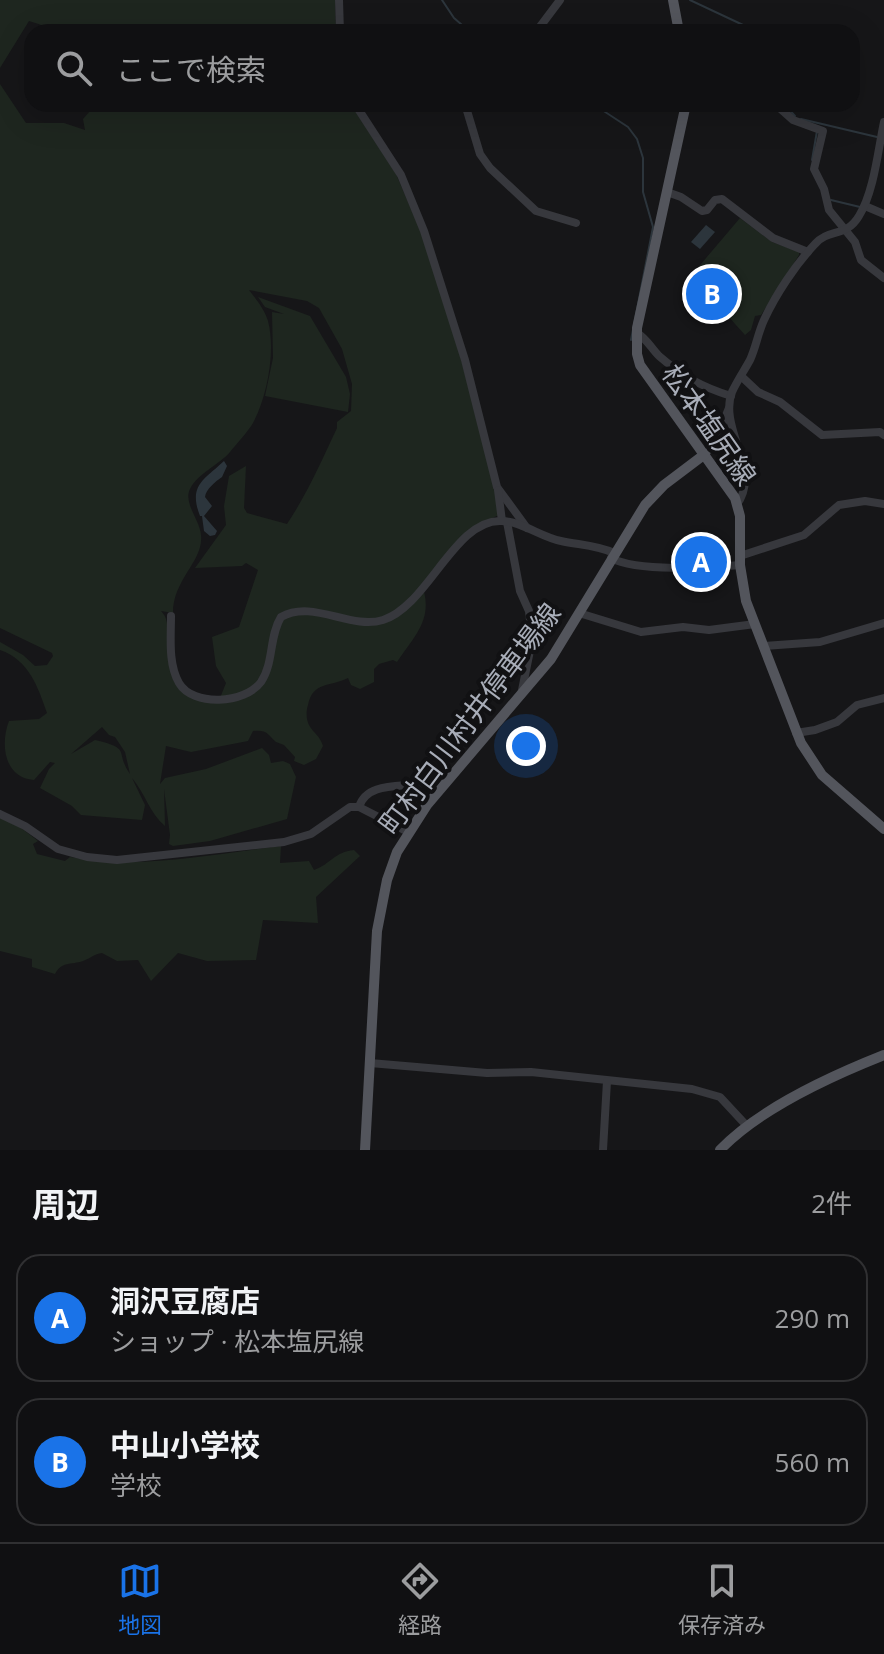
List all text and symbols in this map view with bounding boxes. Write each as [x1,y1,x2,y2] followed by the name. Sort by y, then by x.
[24,24,860,112] search box
[52,46,96,90] icon: search
[116,49,266,90] text: ここで検索
[686,264,738,324] pin: B
[654,356,766,492] street label: 松本塩尻線
[675,532,727,592] pin: A
[370,595,568,841] street label: 町村白川村井停車場線
[506,726,546,766] your location
[32,1181,100,1227] text: 周辺
[811,1185,852,1221] text: 2件
[110,1280,260,1321] text: 洞沢豆腐店
[51,1300,69,1336] text: A
[775,1300,850,1336] text: 290 m
[110,1323,364,1359] text: ショップ · 松本塩尻線
[110,1424,260,1465] text: 中山小学校
[51,1444,69,1480] text: B
[775,1444,850,1480] text: 560 m
[110,1467,162,1503] text: 学校
[118,1559,162,1639] tab: 地図
[398,1559,442,1639] tab: 経路
[678,1559,766,1639] tab: 保存済み

